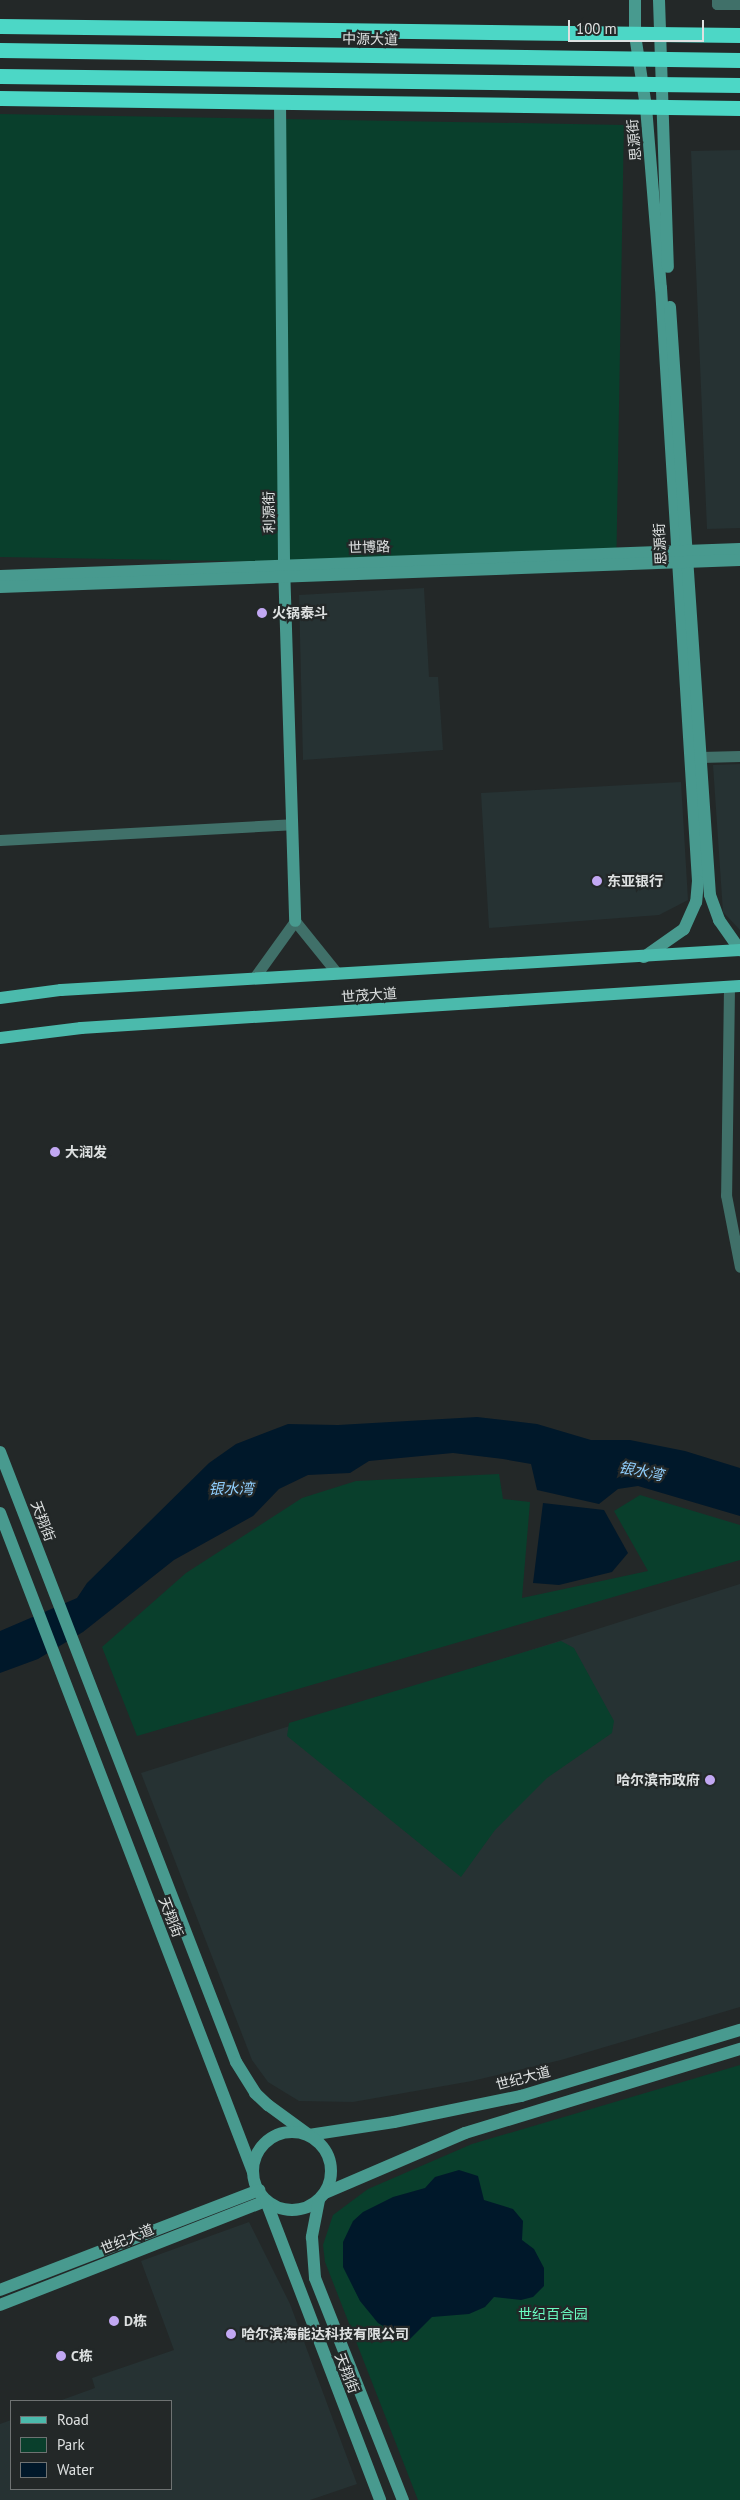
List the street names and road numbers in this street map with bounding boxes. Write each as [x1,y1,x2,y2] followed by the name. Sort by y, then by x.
[342,30,398,48] street label: 中源大道
[624,118,644,162] street label: 思源街
[260,491,278,533] street label: 利源街
[651,523,669,565] street label: 思源街
[348,538,390,556] street label: 世博路
[340,985,398,1005] street label: 世茂大道
[28,1498,58,1544] street label: 天翔街
[156,1894,186,1940] street label: 天翔街
[494,2063,552,2093] street label: 世纪大道
[98,2221,156,2257] street label: 世纪大道
[332,2350,362,2396] street label: 天翔街

